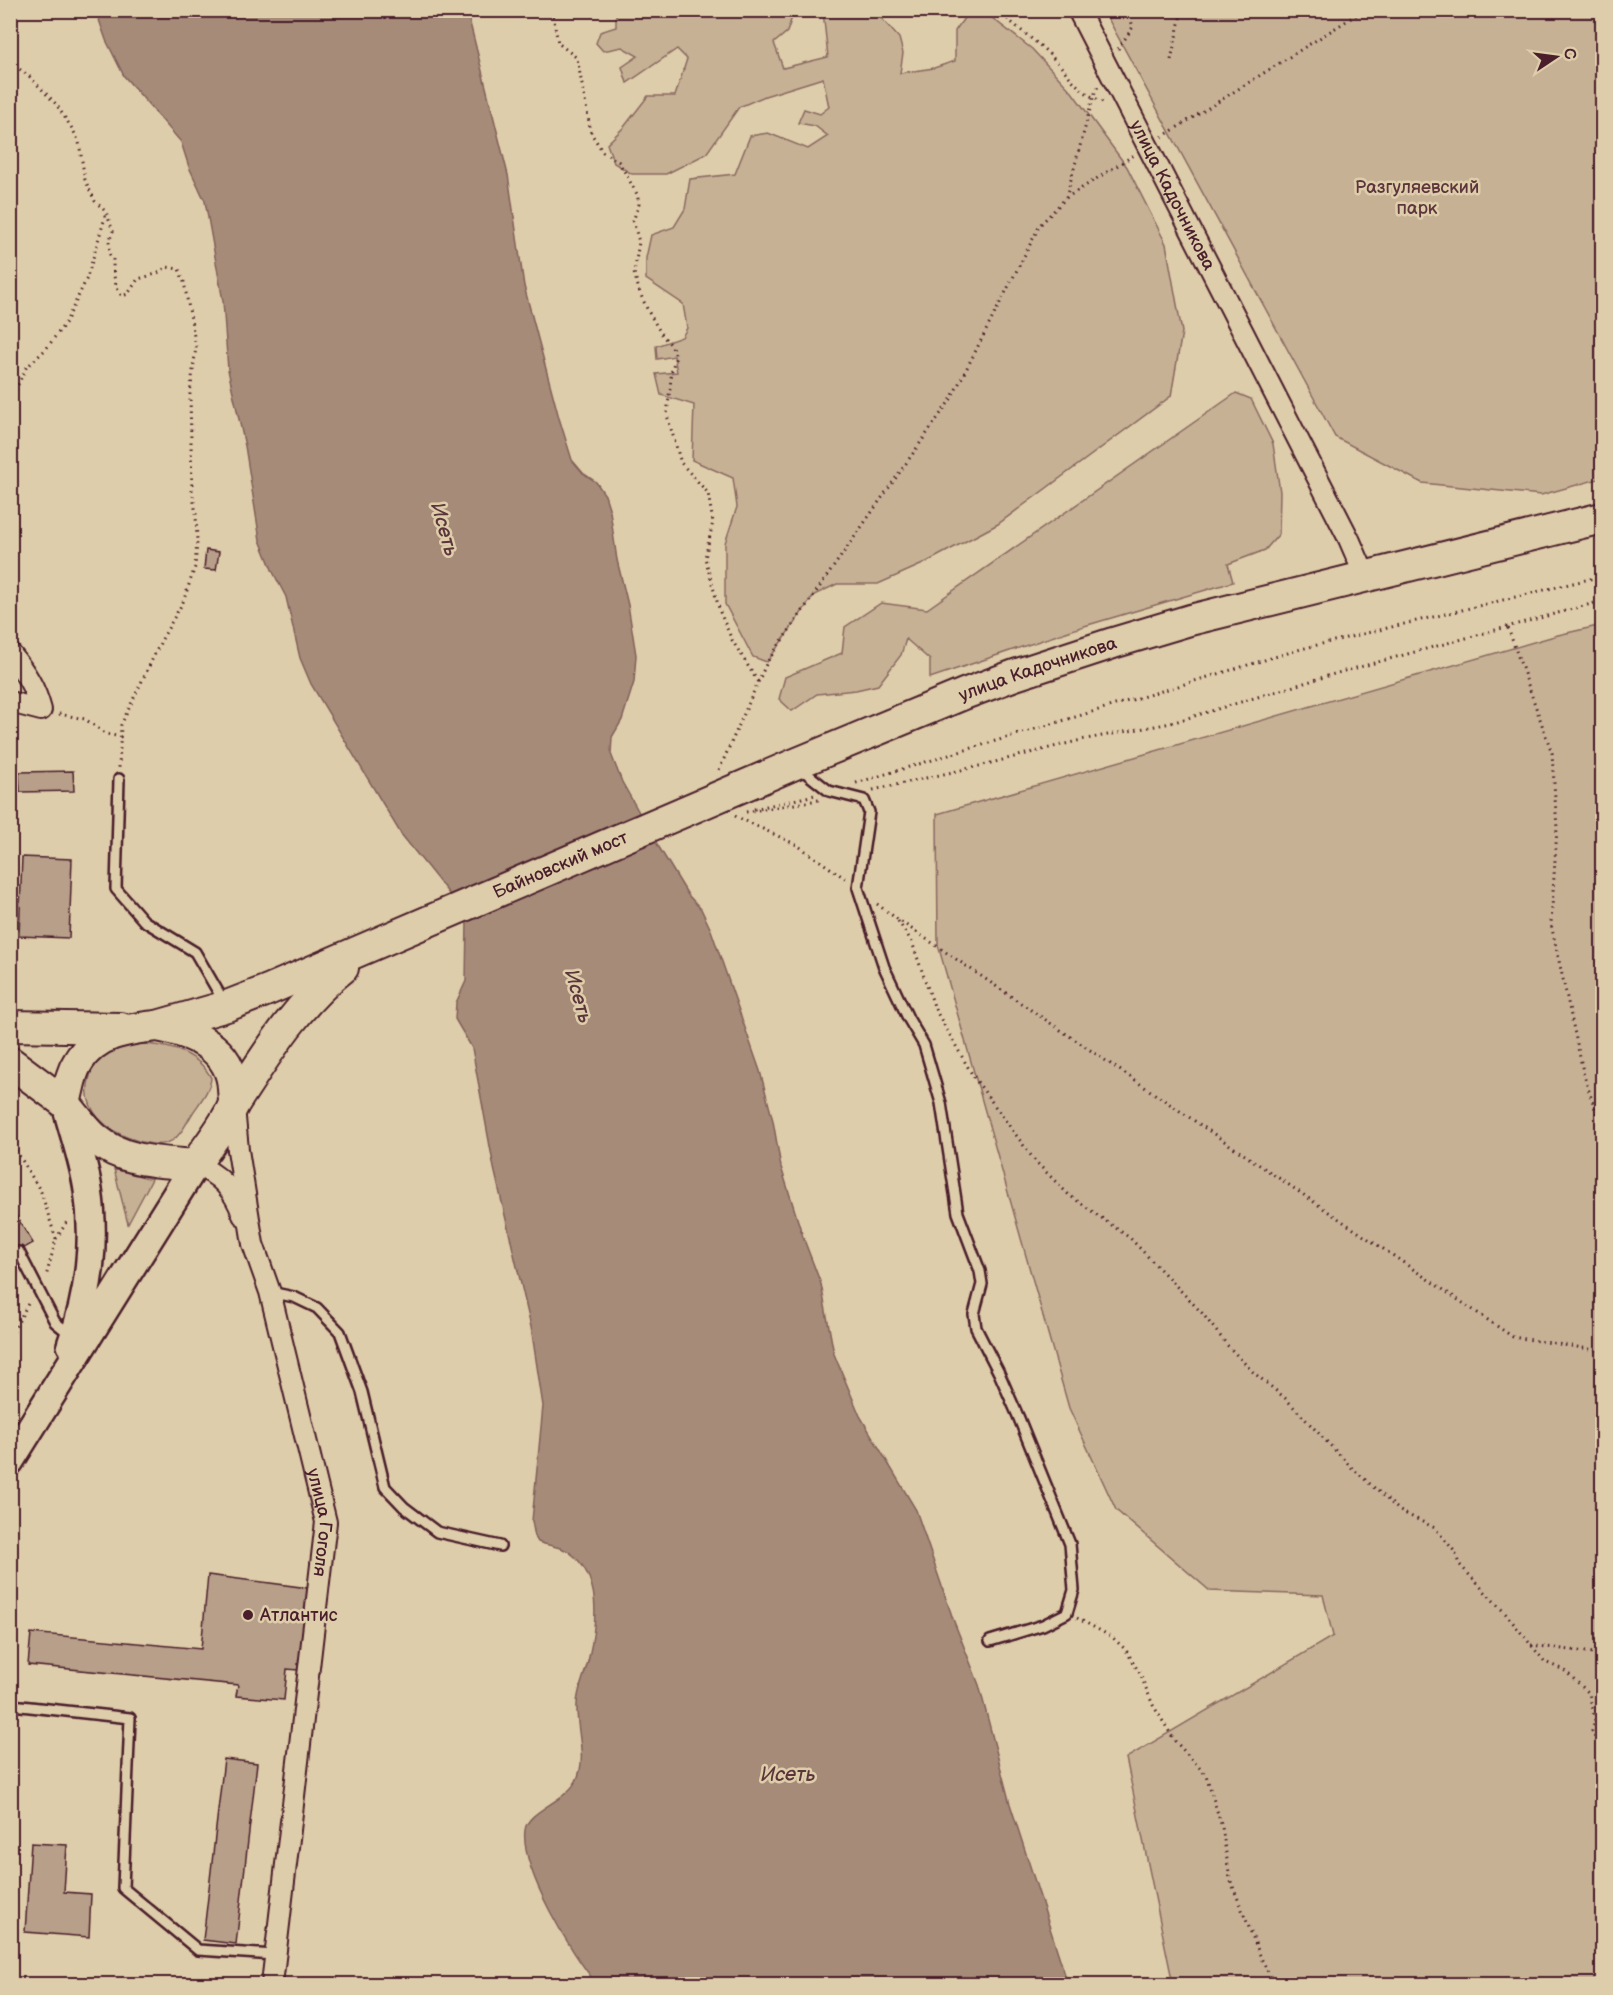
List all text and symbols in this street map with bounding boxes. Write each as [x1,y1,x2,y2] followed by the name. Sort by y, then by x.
[1526,27,1586,87] north arrow
[1559,46,1580,62] text: С
[1125,117,1220,274] street label: улица Кадочникова
[1355,177,1479,219] park label: Разгуляевский парк
[425,500,463,559] water label: Исеть
[956,632,1120,706] street label: улица Кадочникова
[490,827,632,903] street label: Байновский мост
[559,967,597,1026] water label: Исеть
[302,1466,336,1578] street label: улица Гоголя
[259,1605,338,1626] place label: Атлантис
[241,1608,255,1622] marker: Атлантис
[761,1763,816,1787] water label: Исеть

